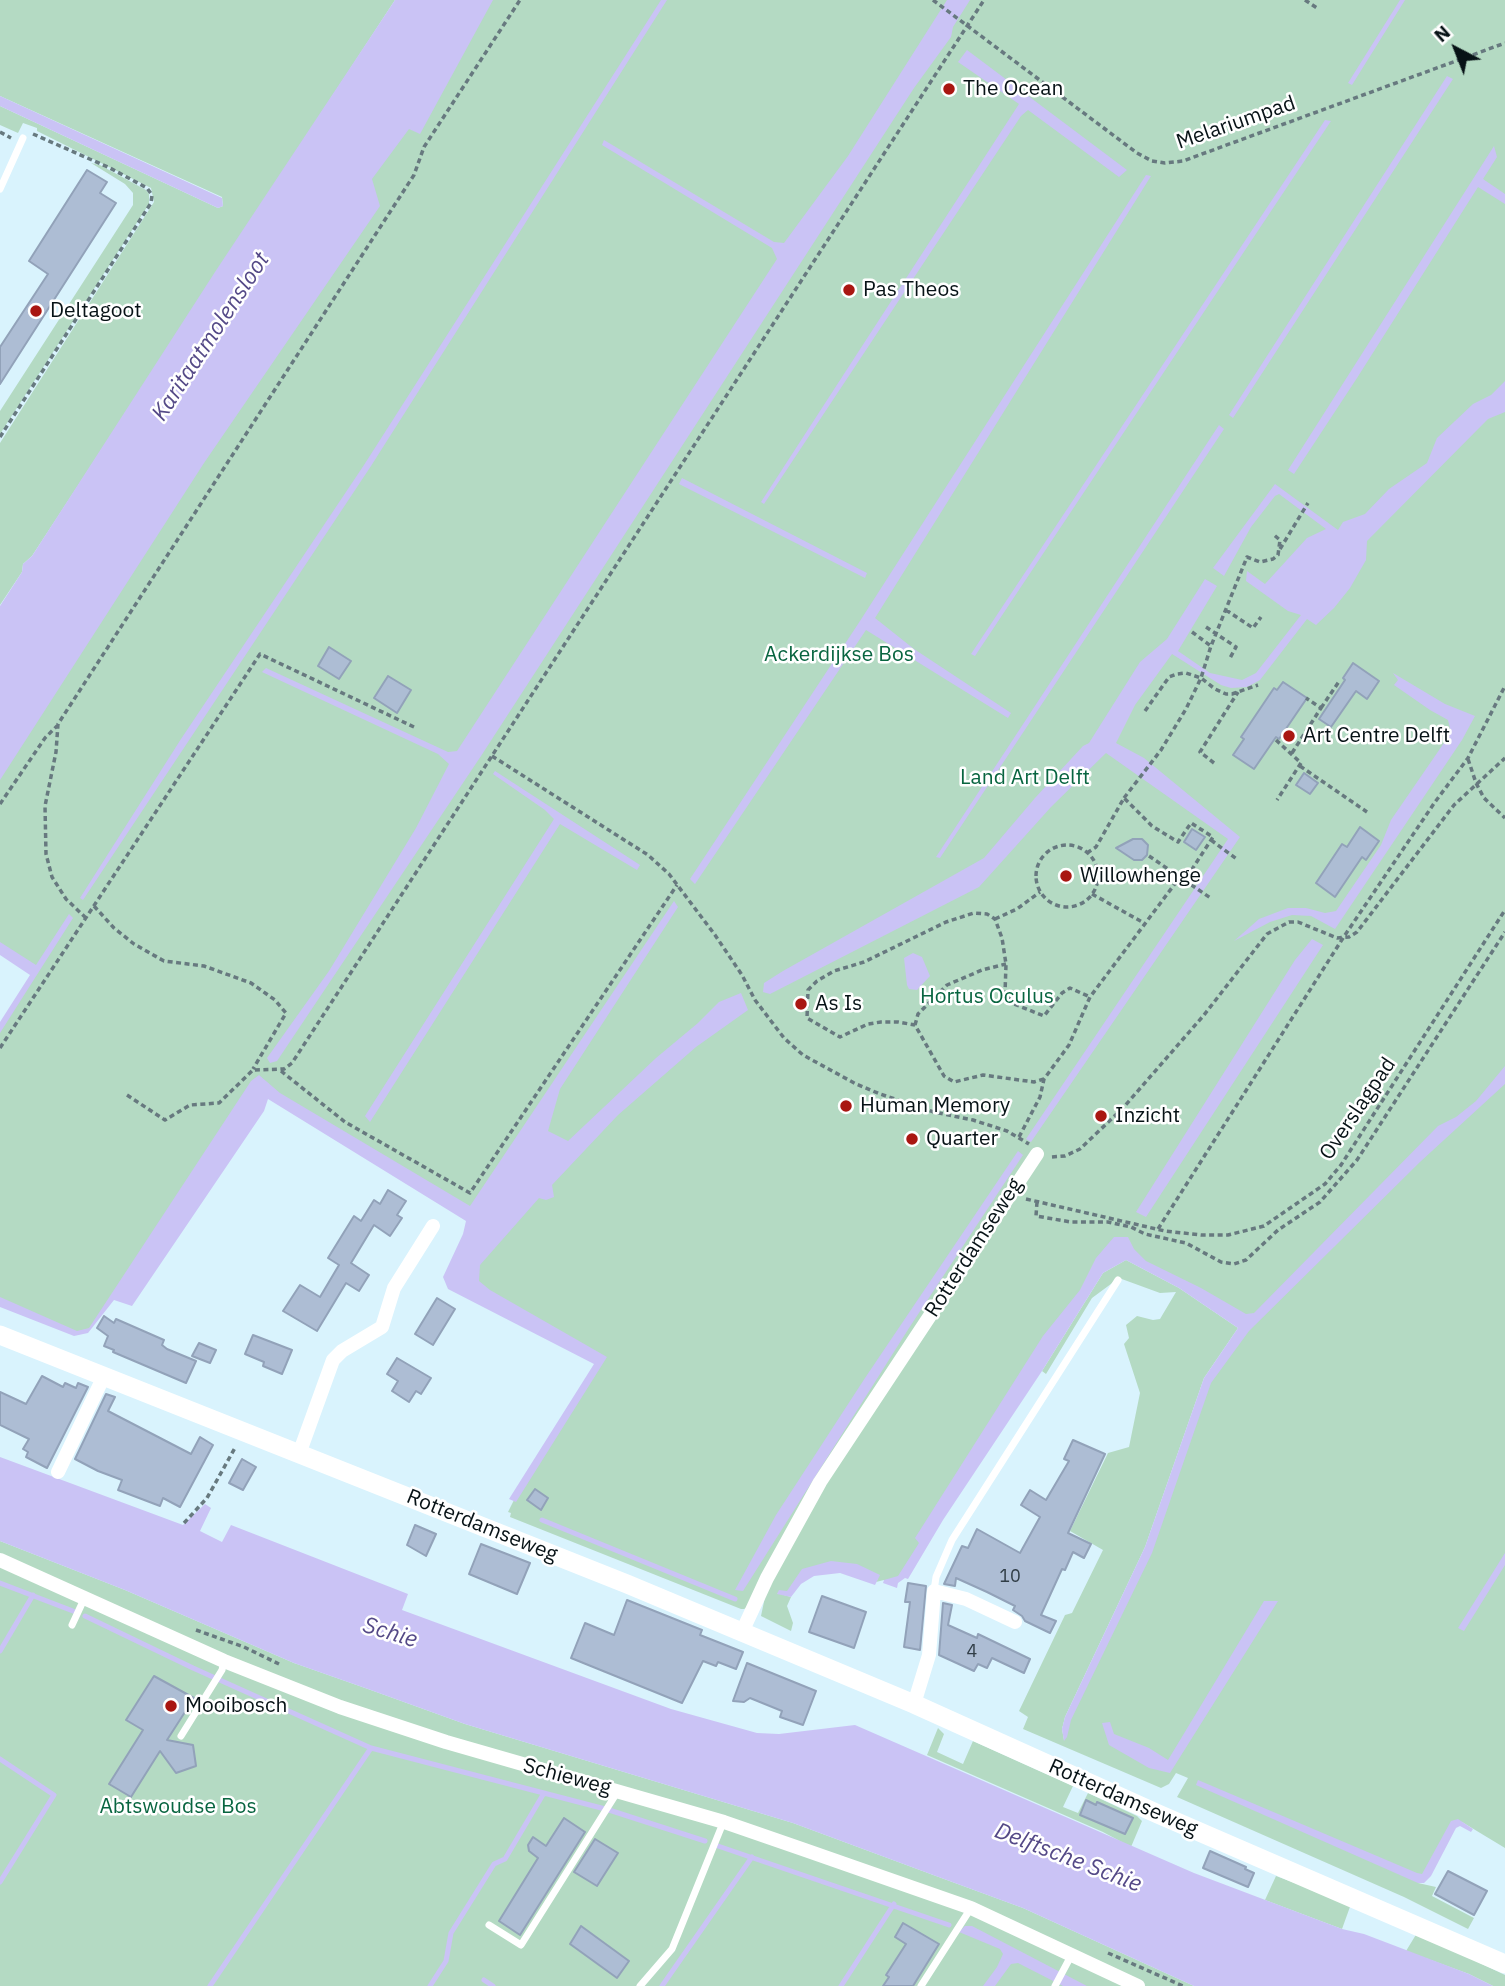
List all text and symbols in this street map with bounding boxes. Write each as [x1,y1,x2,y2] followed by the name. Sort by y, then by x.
[1421,14,1491,84] north arrow
[1429,20,1455,47] text: N
[963,76,1063,102] place label: The Ocean
[941,81,957,97] marker: The Ocean
[1173,91,1299,155] street label: Melariumpad
[146,248,276,426] water label: Karitaatmolensloot
[863,277,959,303] place label: Pas Theos
[841,282,857,298] marker: Pas Theos
[50,298,142,324] place label: Deltagoot
[28,303,44,319] marker: Deltagoot
[764,642,914,668] park label: Ackerdijkse Bos
[1303,723,1450,749] place label: Art Centre Delft
[1281,728,1297,744] marker: Art Centre Delft
[960,765,1090,791] park label: Land Art Delft
[1080,863,1201,889] place label: Willowhenge
[1058,868,1074,884] marker: Willowhenge
[920,984,1054,1010] park label: Hortus Oculus
[815,991,862,1017] place label: As Is
[793,996,809,1012] marker: As Is
[1315,1053,1401,1165] street label: Overslagpad
[860,1093,1010,1119] place label: Human Memory
[838,1098,854,1114] marker: Human Memory
[1115,1103,1180,1129] place label: Inzicht
[1093,1108,1109,1124] marker: Inzicht
[926,1126,998,1152] place label: Quarter
[904,1131,920,1147] marker: Quarter
[920,1174,1028,1322] street label: Rotterdamseweg
[403,1484,561,1568] street label: Rotterdamseweg
[999,1566,1021,1588] house number: 10
[360,1612,420,1654] water label: Schie
[967,1641,977,1663] house number: 4
[185,1693,287,1719] place label: Mooibosch
[163,1698,179,1714] marker: Mooibosch
[520,1753,614,1801] street label: Schieweg
[1045,1754,1201,1842] street label: Rotterdamseweg
[99,1794,257,1820] park label: Abtswoudse Bos
[991,1817,1145,1899] water label: Delftsche Schie

